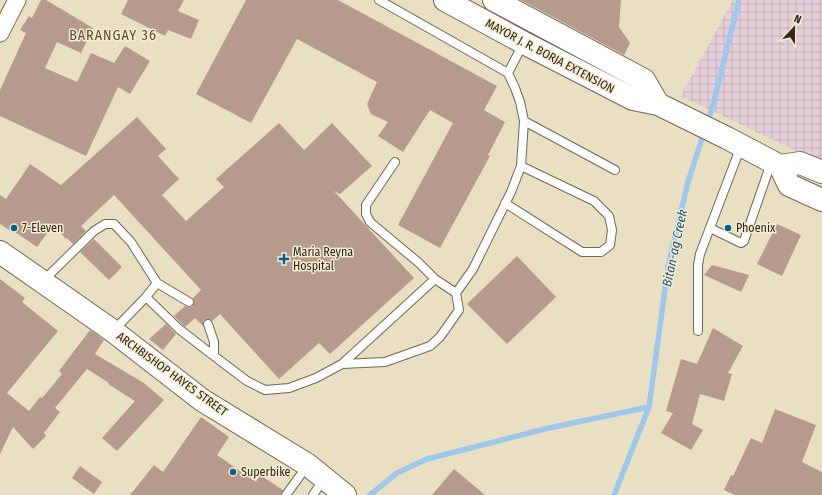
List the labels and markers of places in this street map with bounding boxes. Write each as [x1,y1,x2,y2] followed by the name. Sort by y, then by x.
[22,221,63,235] place label: 7-Eleven
[736,221,776,235] place label: Phoenix
[9,223,19,233] marker: 7-Eleven
[723,223,733,233] marker: Phoenix
[293,245,353,273] place label: Maria Reyna Hospital
[278,253,290,265] marker: Maria Reyna Hospital
[241,465,291,479] place label: Superbike
[228,467,238,477] marker: Superbike

